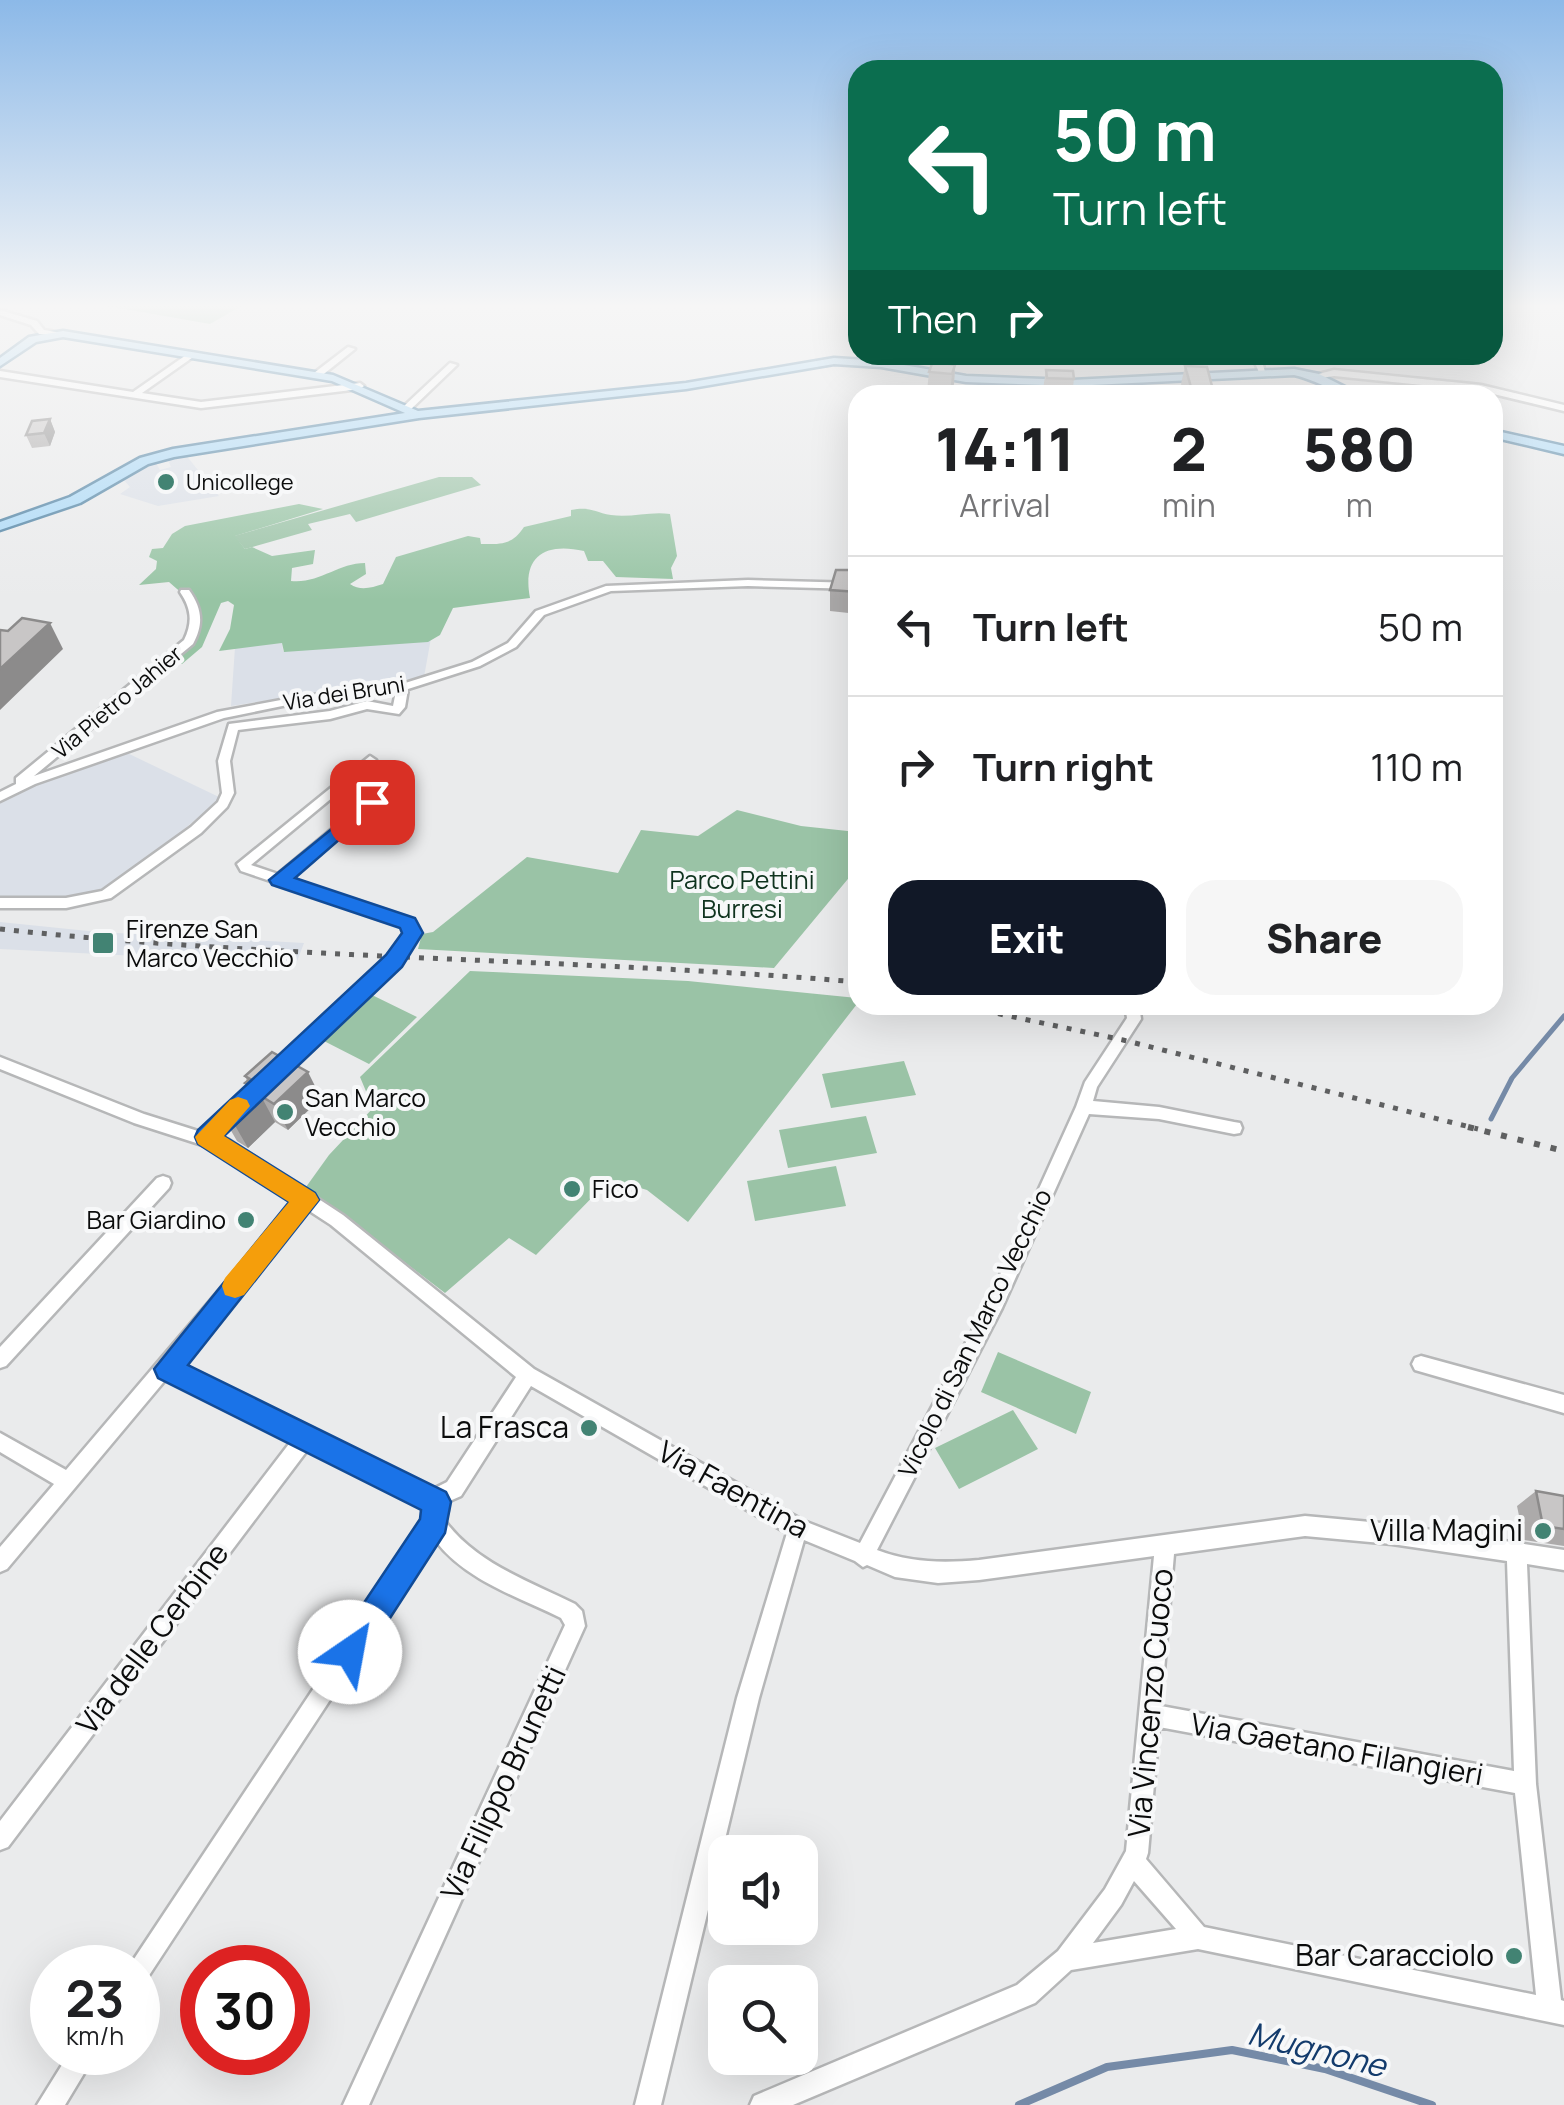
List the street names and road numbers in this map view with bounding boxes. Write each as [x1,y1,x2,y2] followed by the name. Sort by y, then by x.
[46,639,188,765] street label: Via Pietro Jahier
[281,669,407,717] street label: Via dei Bruni
[889,1183,1060,1483] street label: Vicolo di San Marco Vecchio
[651,1430,817,1547] street label: Via Faentina
[66,1534,237,1742] street label: Via delle Cerbine
[1117,1567,1182,1839] street label: Via Vincenzo Cuoco
[430,1659,575,1906] street label: Via Filippo Brunetti
[1188,1703,1487,1794] street label: Via Gaetano Filangieri

